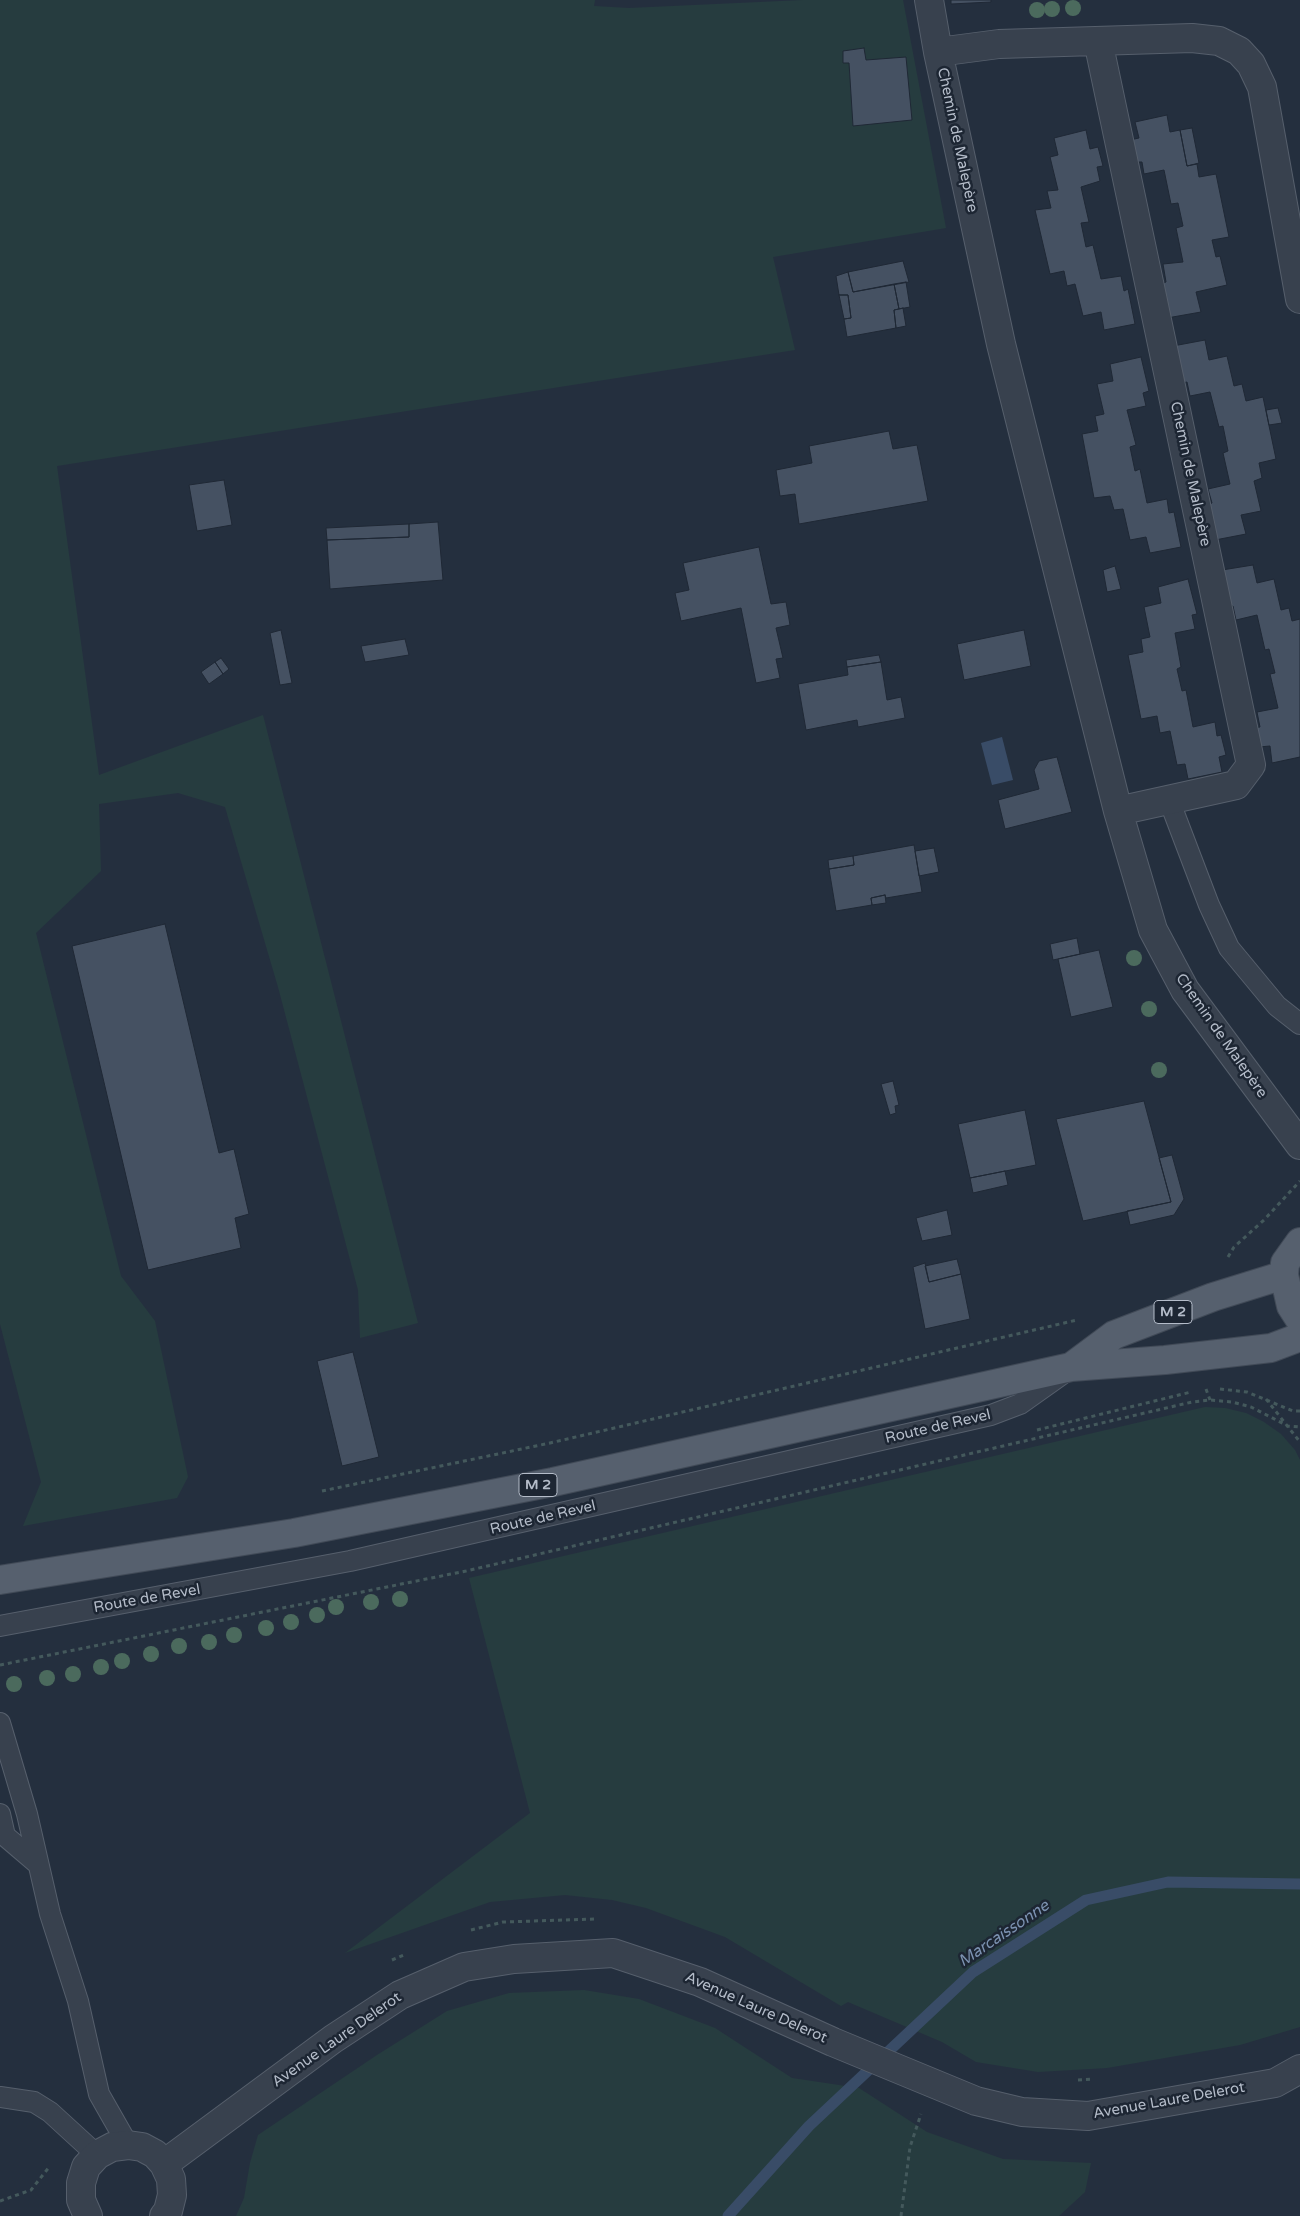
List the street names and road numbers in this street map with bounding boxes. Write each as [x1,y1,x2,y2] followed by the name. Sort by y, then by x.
[933,66,981,214] street label: Chemin de Malepère
[1166,400,1214,548] street label: Chemin de Malepère
[1171,970,1271,1102] street label: Chemin de Malepère
[1154,1300,1192,1324] road number: M 2
[883,1406,993,1448] street label: Route de Revel
[519,1474,557,1496] road number: M 2
[488,1497,598,1539] street label: Route de Revel
[92,1581,202,1617] street label: Route de Revel
[682,1969,830,2047] street label: Avenue Laure Delerot
[269,1989,405,2091] street label: Avenue Laure Delerot
[1092,2079,1246,2123] street label: Avenue Laure Delerot

